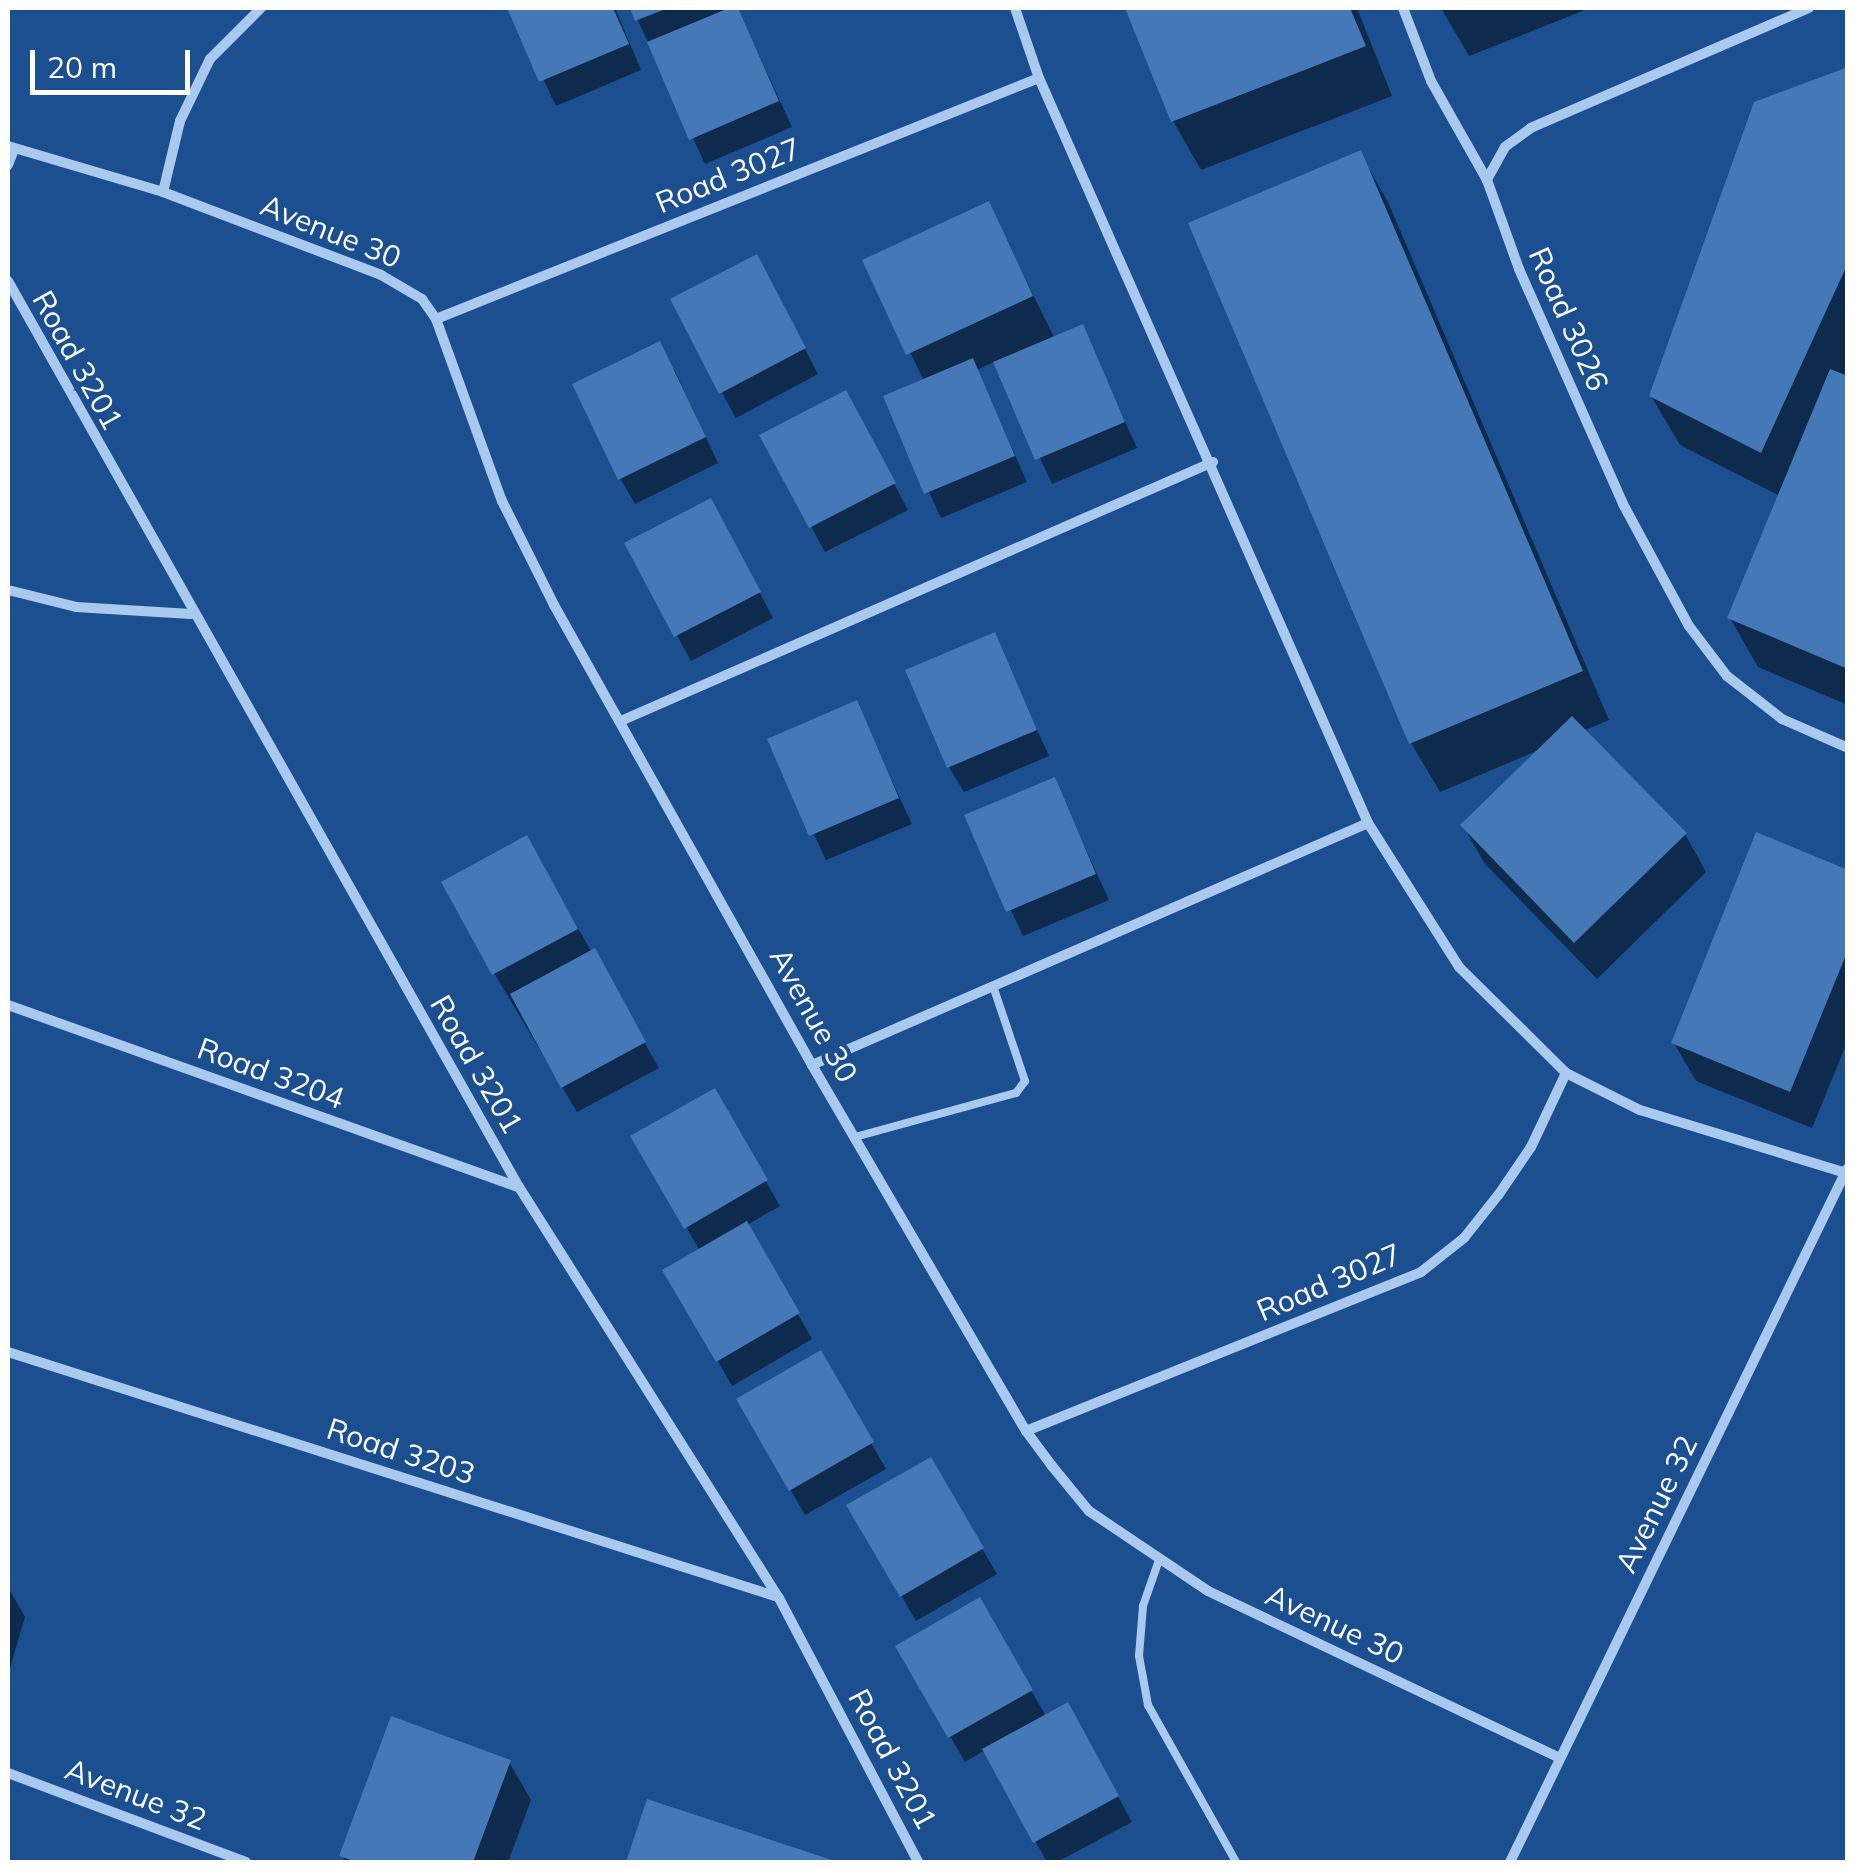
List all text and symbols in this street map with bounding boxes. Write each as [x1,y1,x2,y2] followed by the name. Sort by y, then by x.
[35,30,195,92] scale bar
[47,48,117,86] text: 20 m
[650,130,806,220] street label: Road 3027
[255,187,407,275] street label: Avenue 30
[1521,242,1617,396] street label: Road 3026
[25,284,131,436] street label: Road 3201
[762,941,866,1089] street label: Avenue 30
[423,989,531,1139] street label: Road 3201
[193,1030,349,1116] street label: Road 3204
[1251,1235,1407,1329] street label: Road 3027
[323,1410,479,1492] street label: Road 3203
[1607,1429,1705,1579] street label: Avenue 32
[1260,1576,1410,1672] street label: Avenue 30
[841,1683,945,1835] street label: Road 3201
[60,1751,212,1837] street label: Avenue 32

